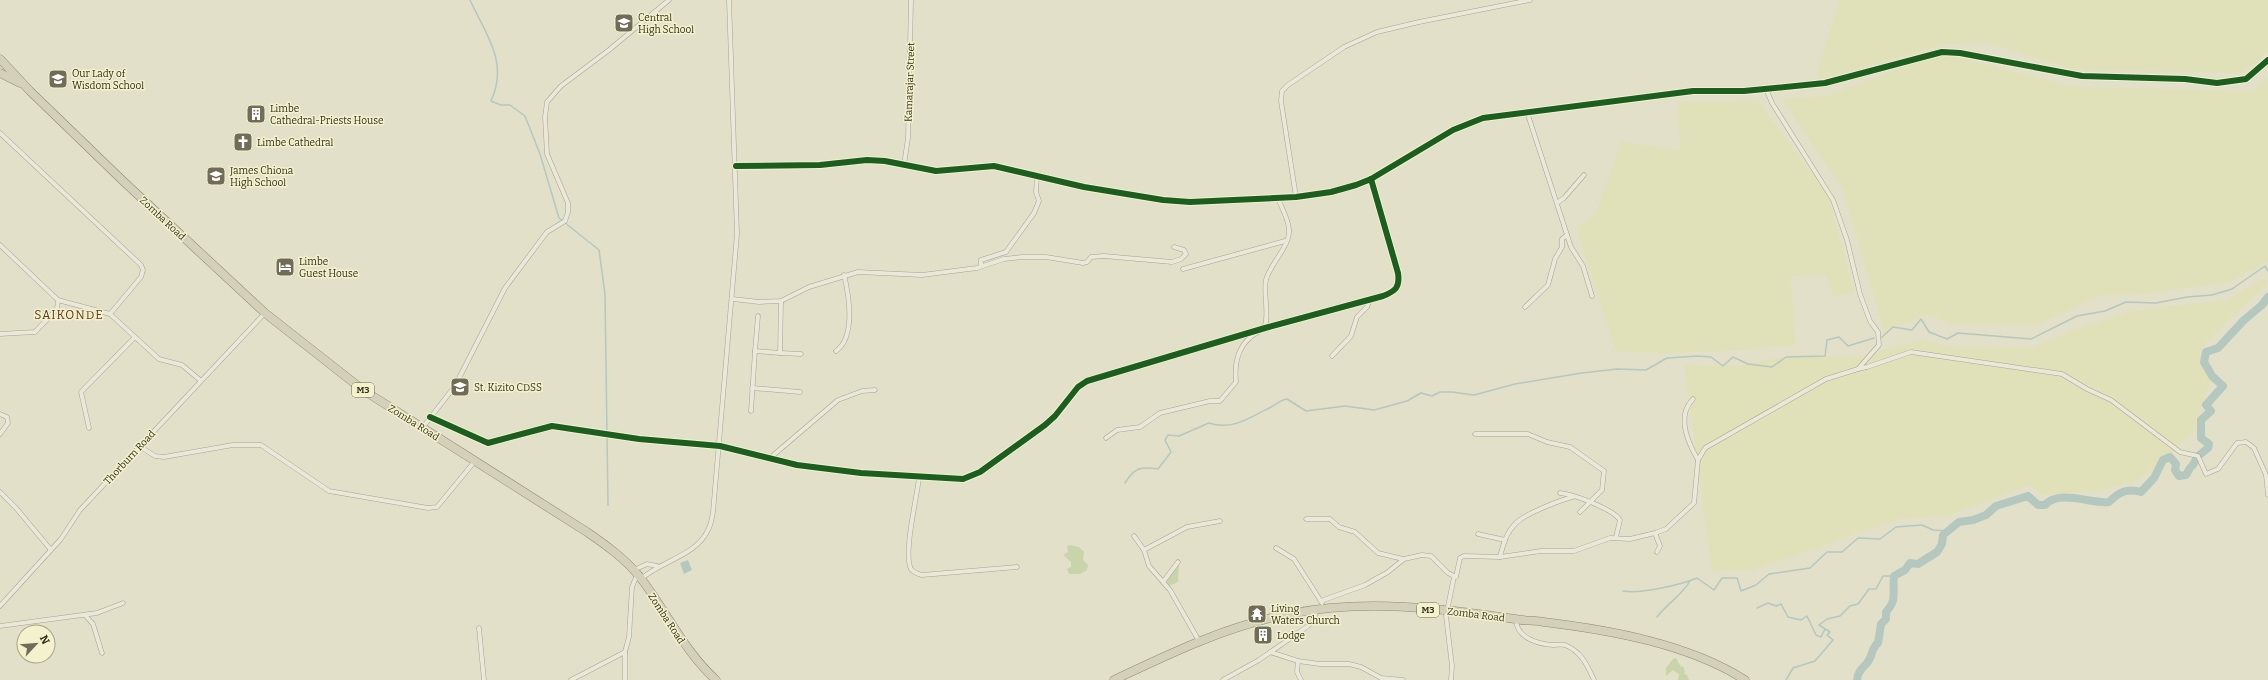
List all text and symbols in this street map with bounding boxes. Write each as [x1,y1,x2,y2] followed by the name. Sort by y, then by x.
[613,12,635,34] school or university icon: Central High School
[638,12,694,36] place label: Central High School
[903,42,917,122] street label: Kamarajar Street
[47,68,69,90] school or university icon: Our Lady of Wisdom School
[72,68,144,92] place label: Our Lady of Wisdom School
[245,103,267,125] building icon: Limbe Cathedral-Priests House
[270,103,384,127] place label: Limbe Cathedral-Priests House
[232,131,254,153] church icon: Limbe Cathedral
[257,137,334,149] place label: Limbe Cathedral
[205,165,227,187] school or university icon: James Chiona High School
[229,165,294,189] place label: James Chiona High School
[137,195,188,243] street label: Zomba Road
[274,256,296,278] hotel icon: Limbe Guest House
[299,256,358,280] place label: Limbe Guest House
[34,308,104,322] district label: SAIKONDE
[449,376,471,398] school or university icon: St. Kizito CDSS
[474,382,542,394] place label: St. Kizito CDSS
[352,383,374,397] road number: M3
[386,402,441,443] street label: Zomba Road
[101,428,158,487] street label: Thorburn Road
[645,591,687,646] street label: Zomba Road
[1246,603,1268,625] temple icon: Living Waters Church
[1271,603,1341,627] place label: Living Waters Church
[1417,603,1439,617] road number: M3
[1446,605,1506,624] street label: Zomba Road
[16,624,56,664] north arrow
[1252,624,1274,646] building icon: Lodge
[1277,630,1305,642] place label: Lodge
[37,633,52,647] text: N

